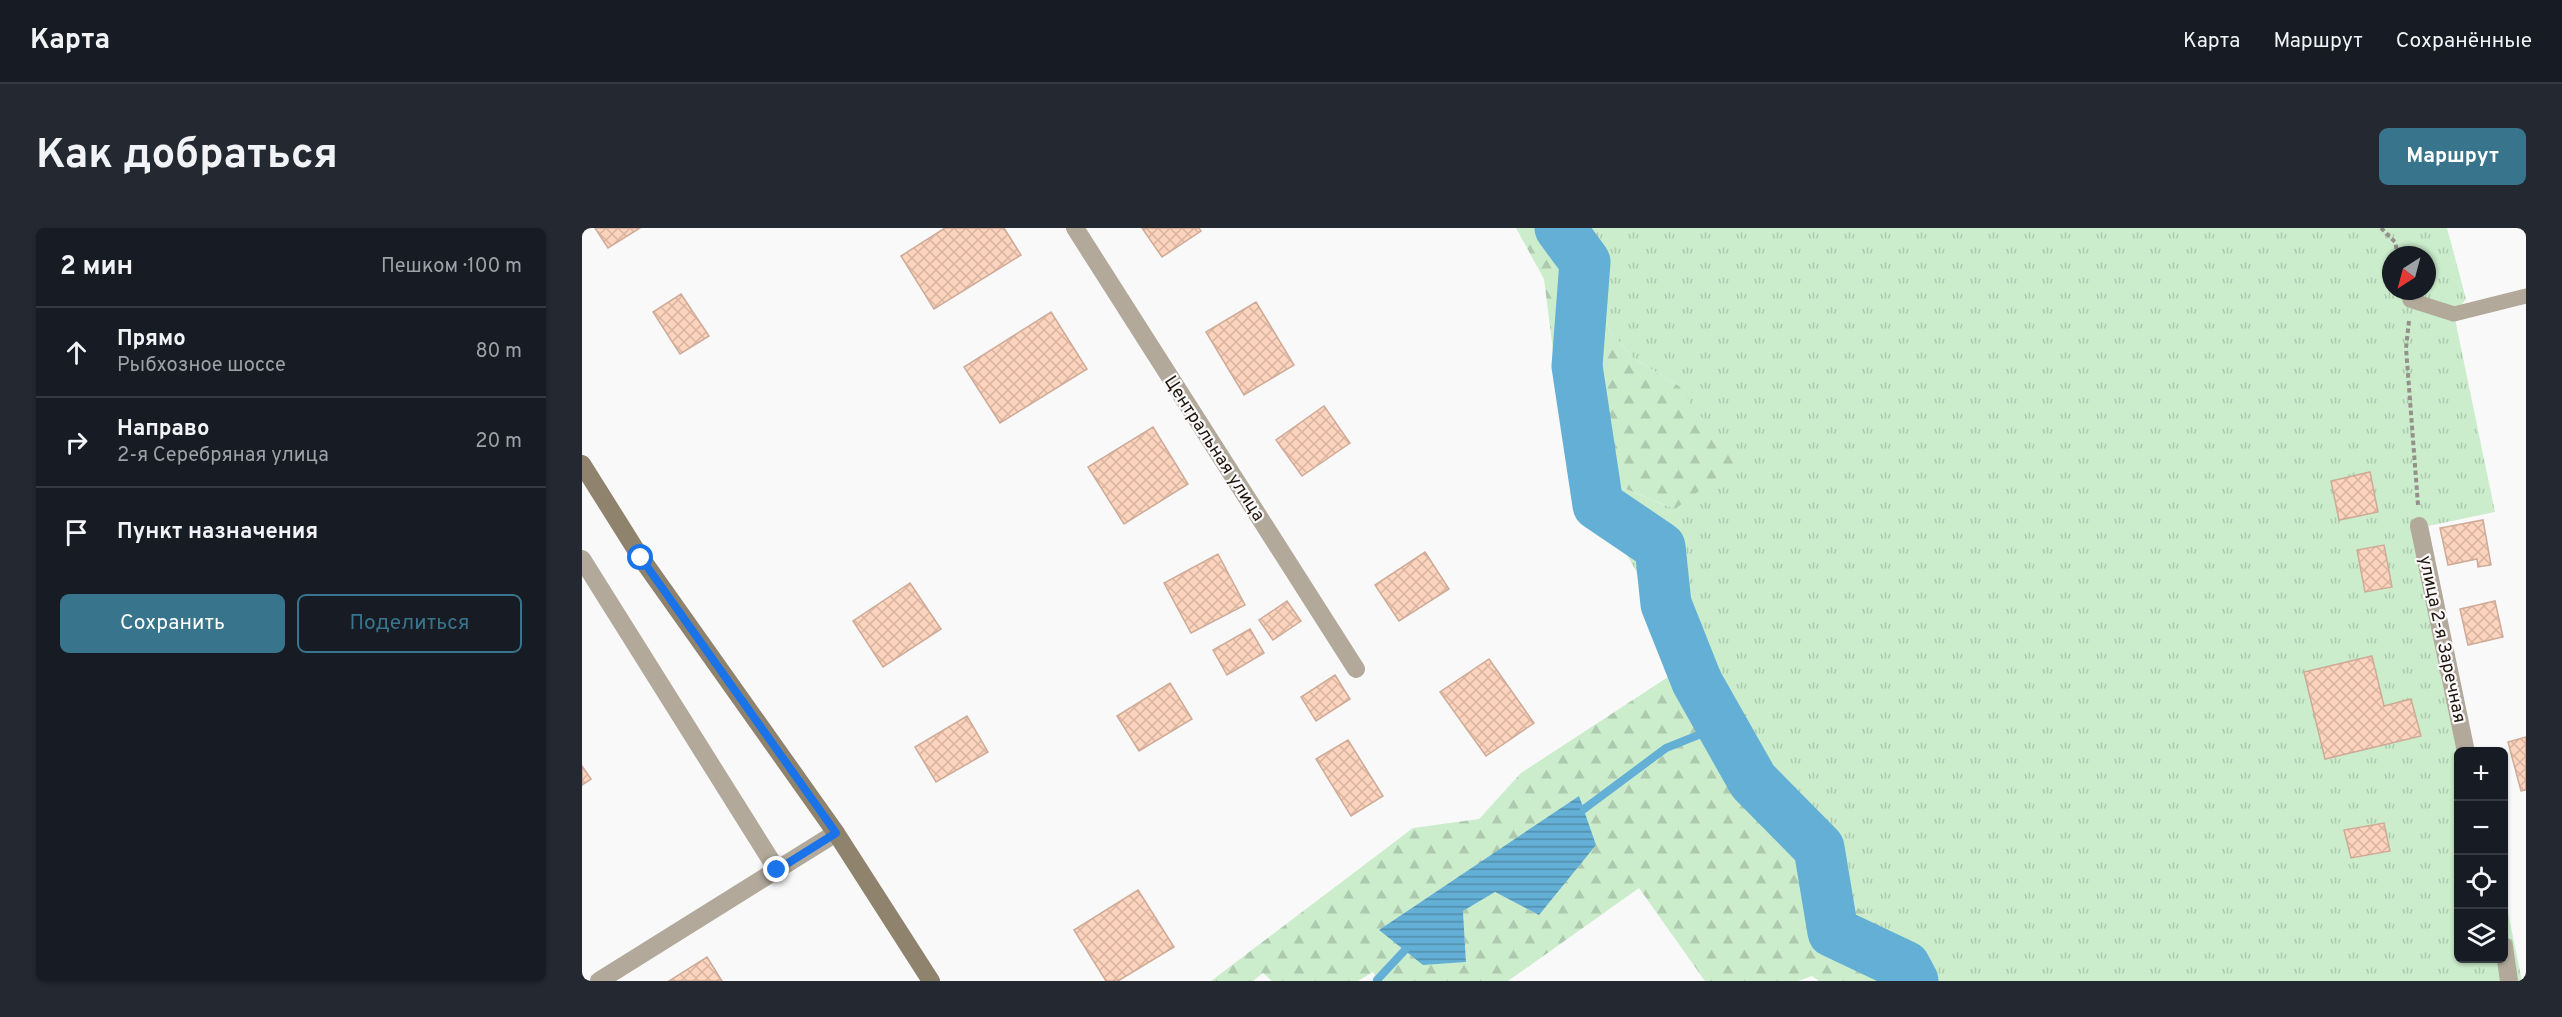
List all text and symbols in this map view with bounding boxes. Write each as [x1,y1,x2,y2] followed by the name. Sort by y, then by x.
[30,23,110,59] text: Карта
[2183,28,2240,55] text: Карта
[2273,28,2363,55] text: Маршрут
[2396,28,2532,55] text: Сохранённые
[2379,128,2526,185] button: Маршрут
[36,130,338,183] text: Как добраться
[2382,246,2436,300] north arrow
[60,251,133,284] text: 2 мин
[381,254,522,280] text: Пешком · 100 m
[117,326,186,353] text: Прямо
[60,336,93,369] icon: ahead
[476,339,522,365] text: 80 m
[117,353,286,379] text: Рыбхозное шоссе
[1158,372,1269,526] street label: Центральная улица
[117,416,209,443] text: Направо
[60,426,93,459] icon: right
[475,429,522,455] text: 20 m
[117,443,329,469] text: 2-я Серебряная улица
[60,516,93,549] icon: arrive
[117,519,318,546] text: Пункт назначения
[627,544,653,570] route start
[2413,554,2470,725] street label: улица 2-я Заречная
[60,594,285,653] button: Сохранить
[297,594,522,653] button: Поделиться
[2454,747,2508,963] map controls
[2454,747,2508,801] button: +
[2454,801,2508,855] button: −
[2454,855,2508,909] button: locate
[763,856,789,882] route end
[2454,909,2508,963] button: layers

